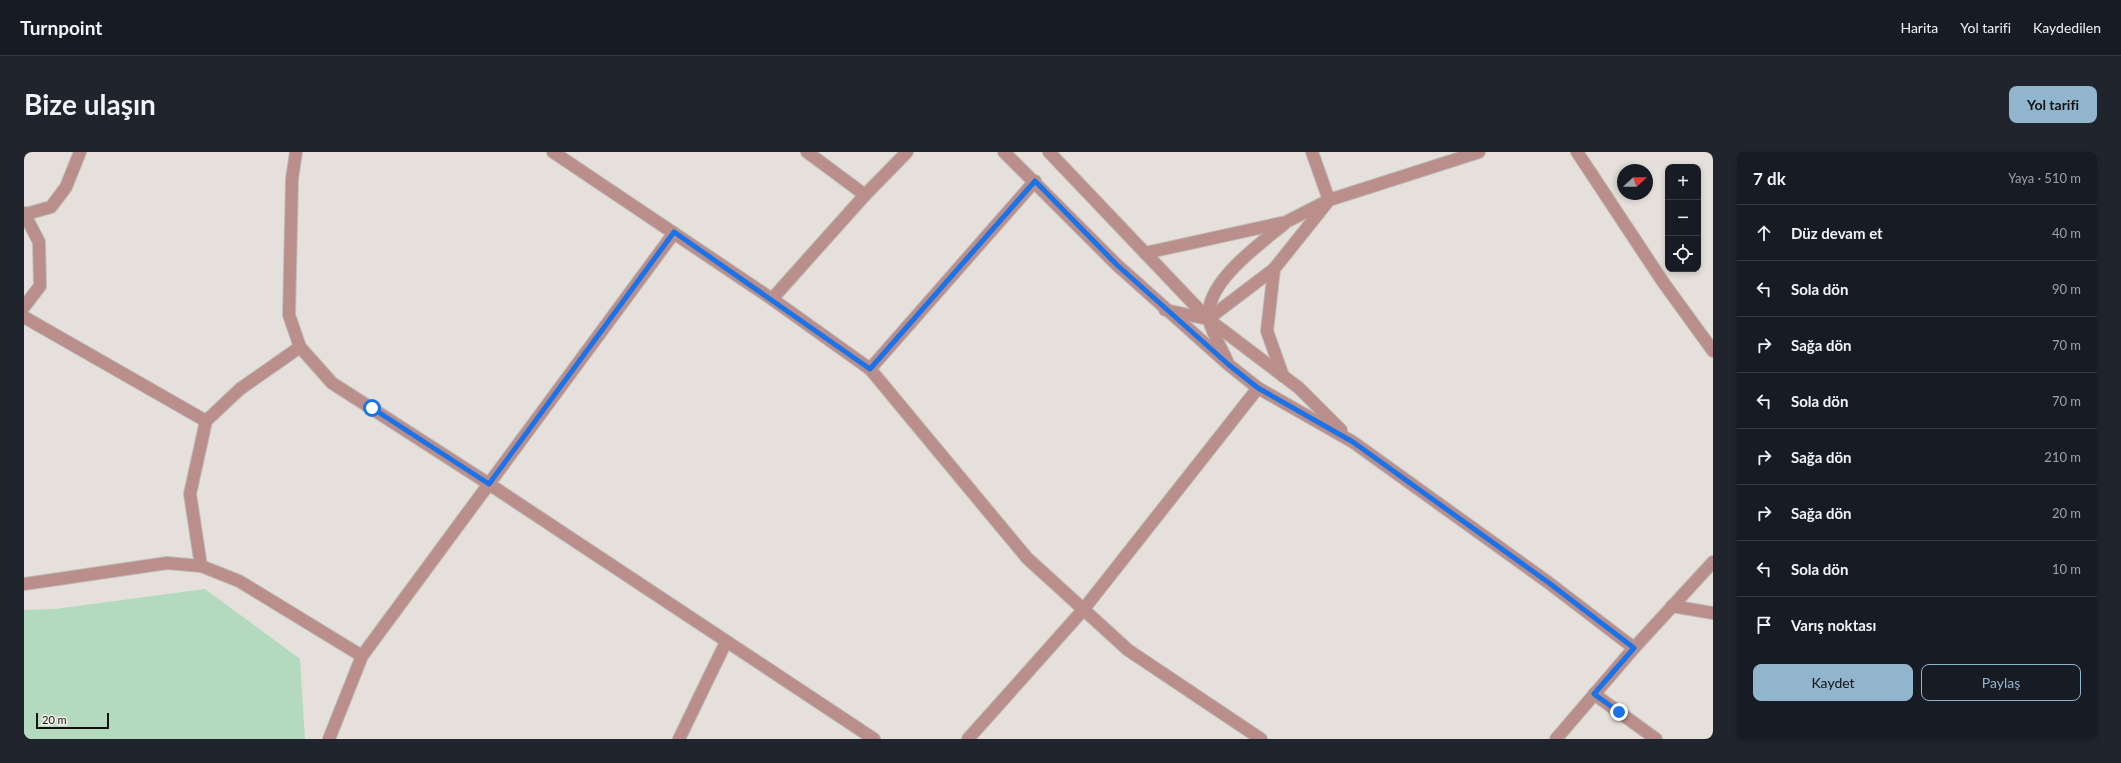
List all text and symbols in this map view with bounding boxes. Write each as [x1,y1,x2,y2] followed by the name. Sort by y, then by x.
[20,16,102,39] text: Turnpoint
[1900,19,1938,36] text: Harita
[1960,19,2011,36] text: Yol tarifi
[2033,19,2101,36] text: Kaydedilen
[2009,86,2097,123] button: Yol tarifi
[24,87,156,121] text: Bize ulaşın
[1617,164,1653,200] north arrow
[1665,164,1701,272] map controls
[1665,164,1701,200] button: +
[1753,168,1786,189] text: 7 dk
[2008,170,2081,186] text: Yaya · 510 m
[1665,200,1701,236] button: −
[1753,222,1775,244] icon: ahead
[1791,224,1883,242] text: Düz devam et
[2052,225,2081,241] text: 40 m
[1665,236,1701,272] button: locate
[1753,278,1775,300] icon: left
[1791,280,1848,298] text: Sola dön
[2052,281,2081,297] text: 90 m
[1753,334,1775,356] icon: right
[1791,336,1852,354] text: Sağa dön
[2052,337,2081,353] text: 70 m
[1753,390,1775,412] icon: left
[1791,392,1848,410] text: Sola dön
[2052,393,2081,409] text: 70 m
[363,399,381,417] route start
[1753,446,1775,468] icon: right
[1791,448,1852,466] text: Sağa dön
[2044,449,2081,465] text: 210 m
[1753,502,1775,524] icon: right
[1791,504,1852,522] text: Sağa dön
[2052,505,2081,521] text: 20 m
[1753,558,1775,580] icon: left
[1791,560,1848,578] text: Sola dön
[2052,561,2081,577] text: 10 m
[1753,614,1775,636] icon: arrive
[1791,616,1876,634] text: Varış noktası
[1753,664,1913,701] button: Kaydet
[1921,664,2081,701] button: Paylaş
[1610,703,1628,721] route end
[36,711,109,730] scale bar
[42,713,67,726] text: 20 m

